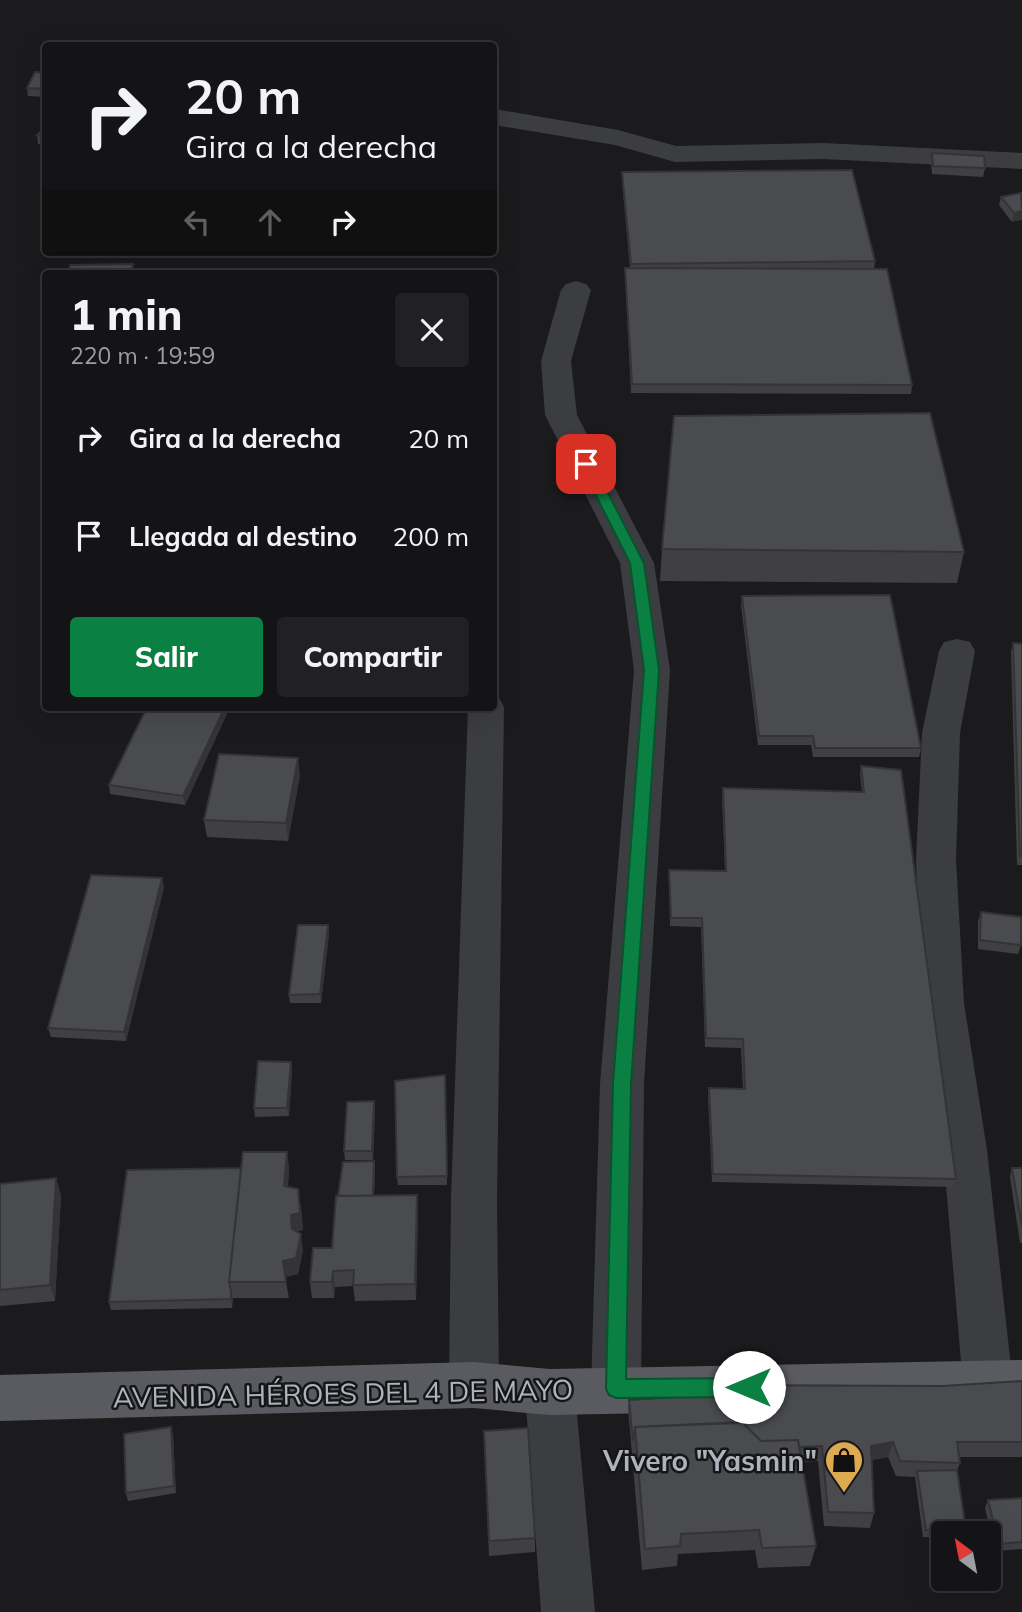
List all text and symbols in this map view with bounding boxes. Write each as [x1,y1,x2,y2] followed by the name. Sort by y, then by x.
[185,65,301,126] text: 20 m
[70,70,161,161] icon: right
[185,126,437,166] text: Gira a la derecha
[178,203,216,241] icon: left
[251,203,289,241] icon: ahead
[324,203,362,241] icon: right
[70,288,183,341] text: 1 min
[395,293,469,367] button: close
[70,341,215,370] text: 220 m · 19:59
[70,419,108,457] icon: right
[129,422,341,455] text: Gira a la derecha
[408,422,469,455] text: 20 m
[556,434,616,494] pin
[567,445,605,483] icon: arrive
[70,517,108,555] icon: arrive
[129,520,357,553] text: Llegada al destino
[393,520,469,553] text: 200 m
[70,617,263,697] button: Salir
[277,617,469,697] button: Compartir
[712,1350,786,1424] position arrow
[113,1371,573,1415] street label: AVENIDA HÉROES DEL 4 DE MAYO
[823,1439,865,1494] shop icon: Vivero "Yasmin"
[602,1443,817,1478] place label: Vivero "Yasmin"
[931,1521,1001,1591] north arrow
[931,1521,1001,1591] map controls

